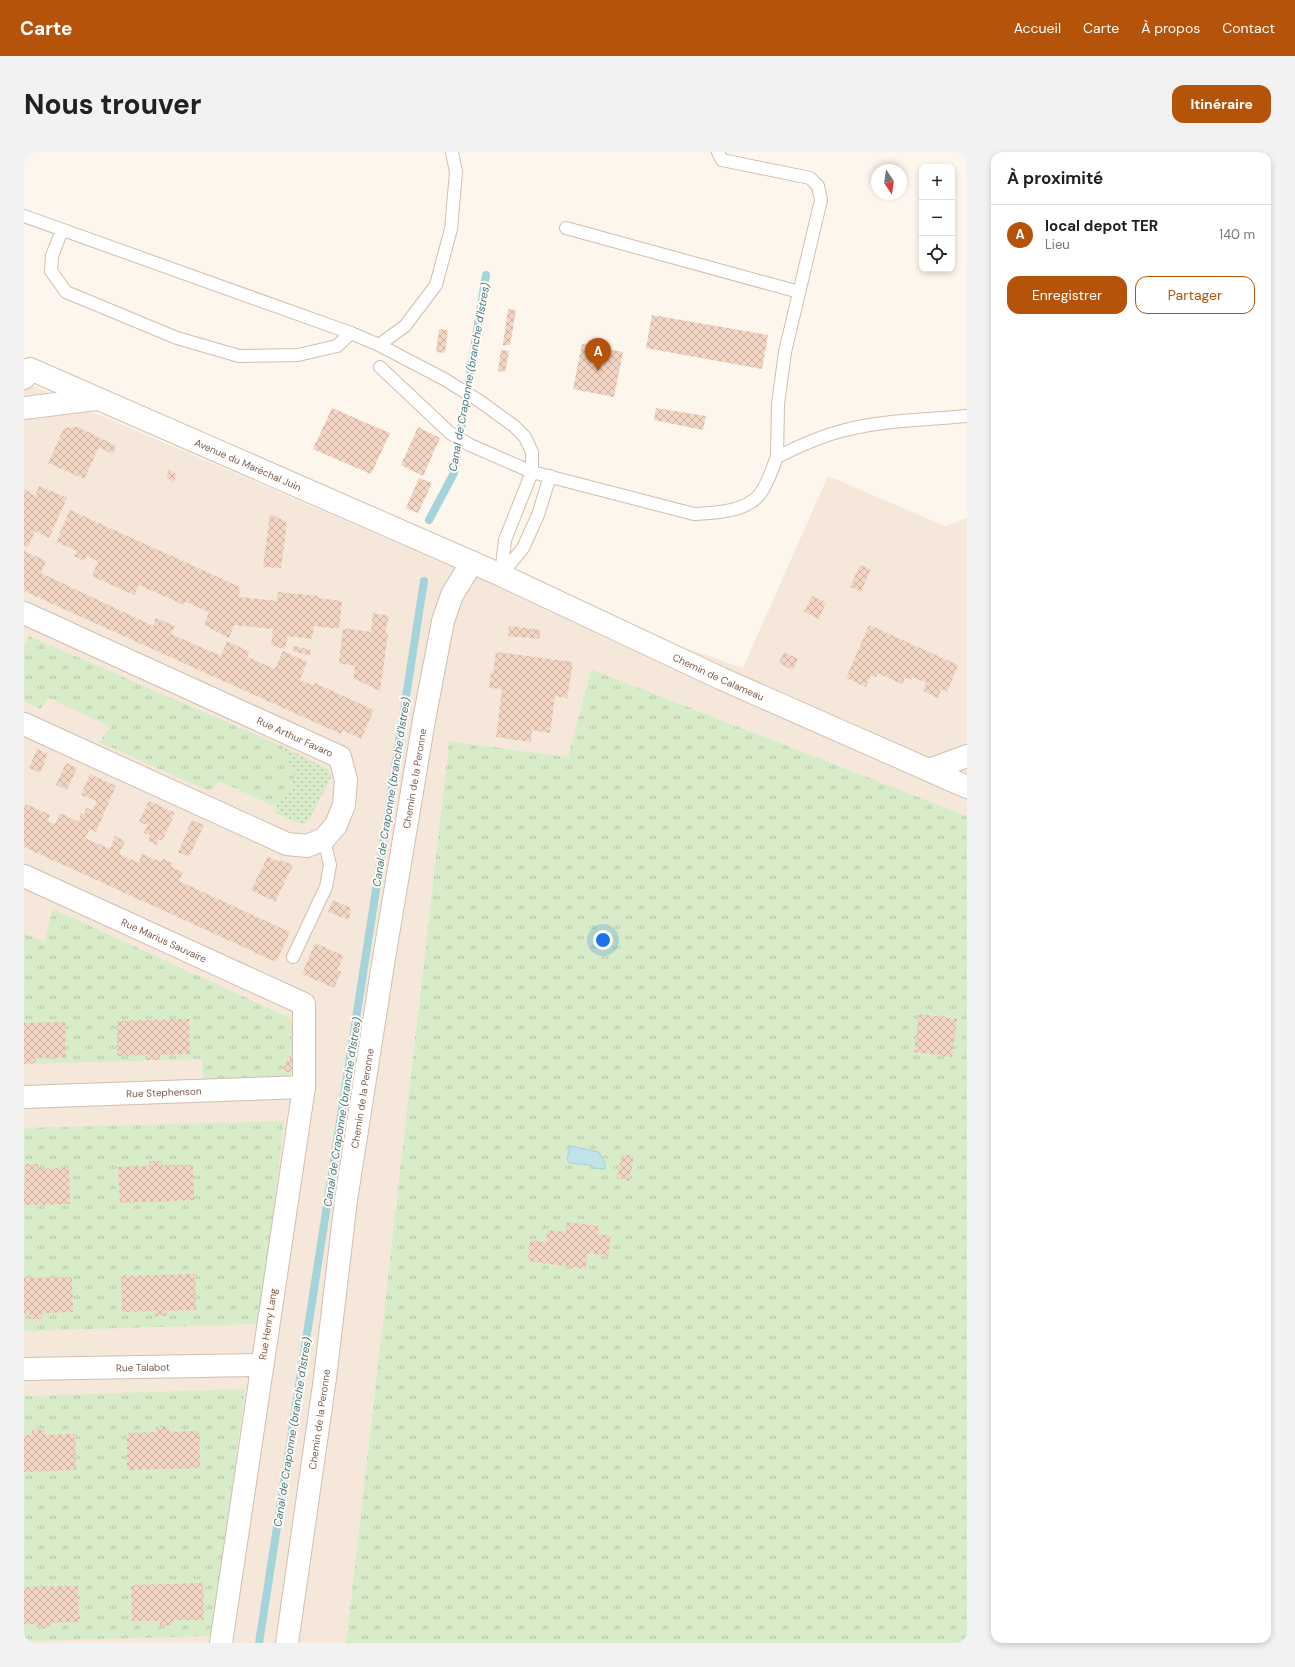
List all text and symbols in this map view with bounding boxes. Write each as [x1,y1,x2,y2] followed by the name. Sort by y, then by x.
[20,16,72,41] text: Carte
[1014,19,1061,37] text: Accueil
[1083,19,1119,37] text: Carte
[1141,19,1200,37] text: À propos
[1222,19,1275,37] text: Contact
[1172,85,1271,123] button: Itinéraire
[24,86,201,123] text: Nous trouver
[871,164,907,200] north arrow
[919,164,955,272] map controls
[919,164,955,200] button: +
[1007,167,1103,189] text: À proximité
[919,200,955,236] button: −
[1045,216,1158,236] text: local depot TER
[1015,226,1025,243] text: A
[1219,226,1255,243] text: 140 m
[919,236,955,272] button: locate
[1045,236,1070,253] text: Lieu
[1007,276,1127,314] button: Enregistrer
[1135,276,1255,314] button: Partager
[445,281,493,473] water label: Canal de Craponne (branche d'Istres)
[585,338,611,371] pin: A
[193,435,304,494] street label: Avenue du Maréchal Juin
[671,650,766,703] street label: Chemin de Calameau
[369,696,413,888] water label: Canal de Craponne (branche d'Istres)
[255,714,335,760] street label: Rue Arthur Favaro
[399,727,429,829] street label: Chemin de la Peronne
[119,915,209,965] street label: Rue Marius Sauvaire
[593,930,613,950] your location
[320,1016,364,1208] water label: Canal de Craponne (branche d'Istres)
[348,1047,376,1149] street label: Chemin de la Peronne
[126,1084,202,1100] street label: Rue Stephenson
[256,1287,280,1361] street label: Rue Henry Lang
[270,1336,314,1528] water label: Canal de Craponne (branche d'Istres)
[116,1360,170,1374] street label: Rue Talabot
[305,1368,333,1470] street label: Chemin de la Peronne

